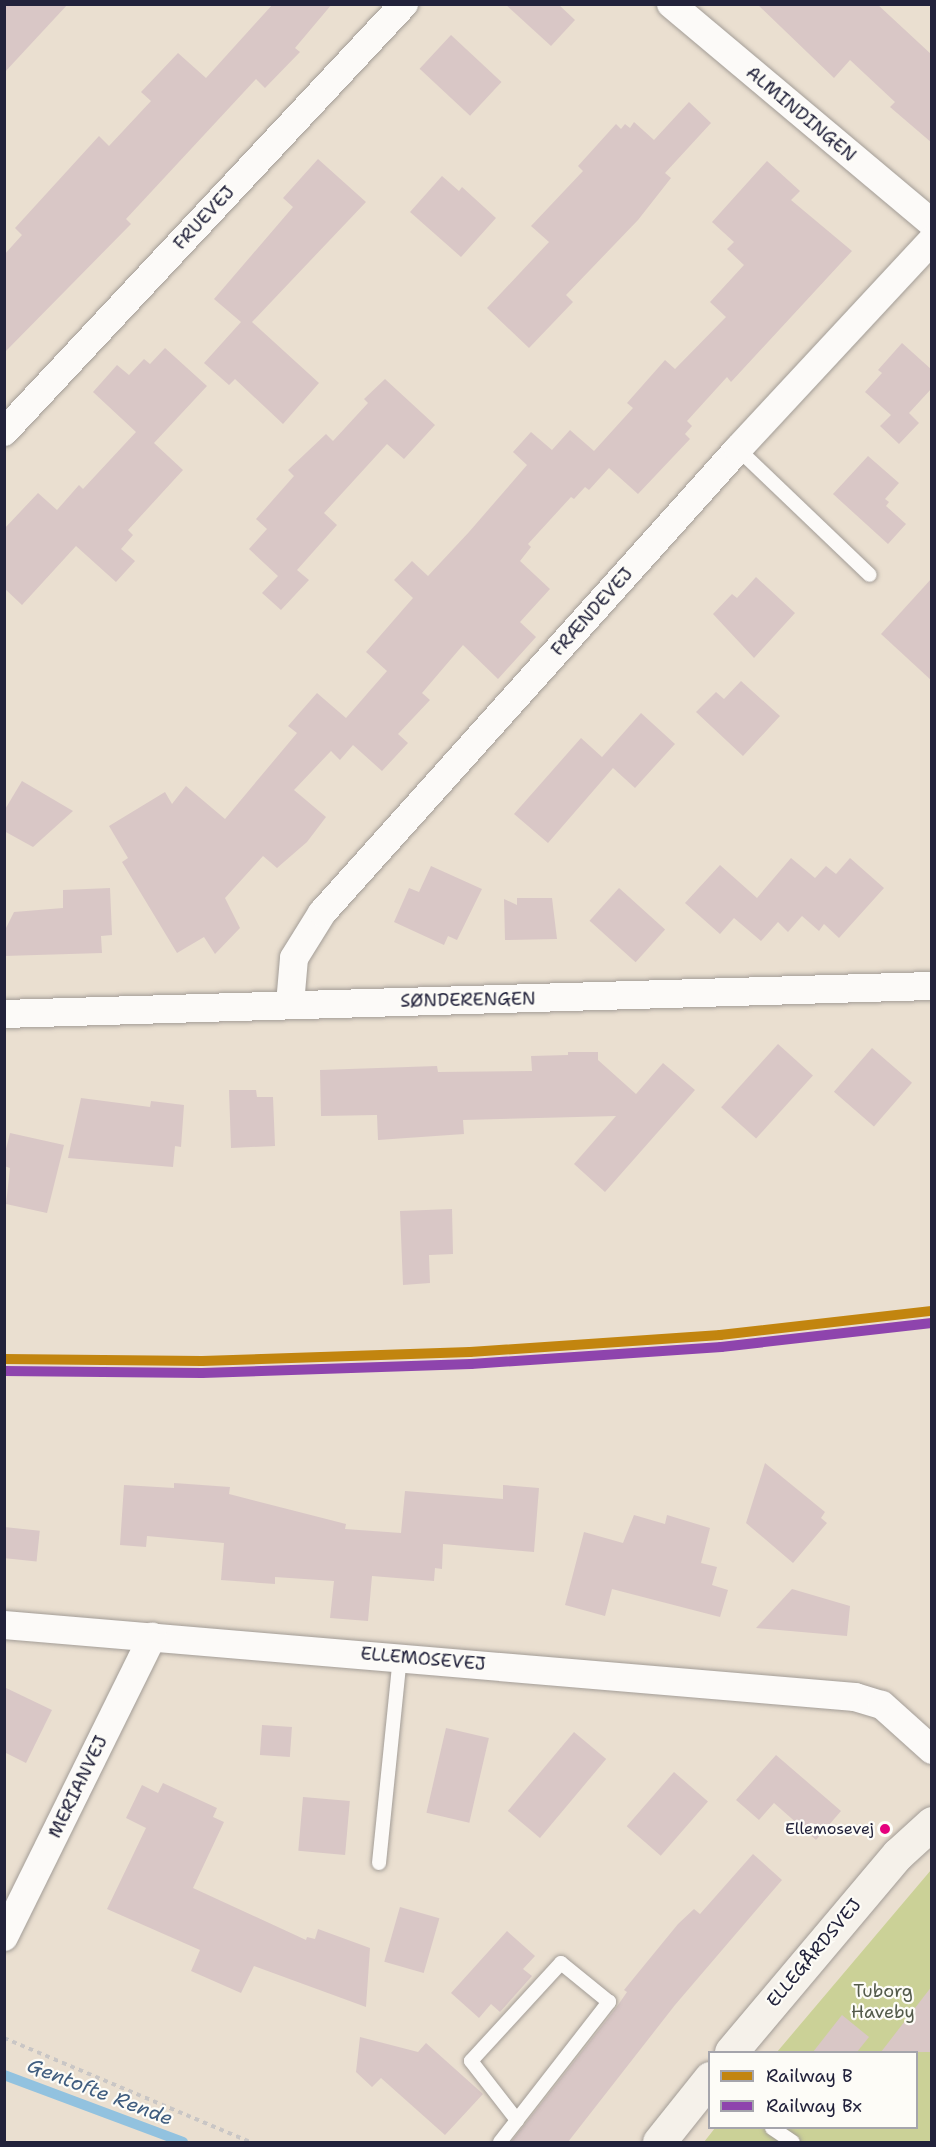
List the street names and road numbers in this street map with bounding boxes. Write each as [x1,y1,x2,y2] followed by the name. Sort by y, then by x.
[742,62,860,166] street label: ALMINDINGEN
[169,182,239,254] street label: FRUEVEJ
[547,563,637,661] street label: FRÆNDEVEJ
[400,988,536,1012] street label: SØNDERENGEN
[360,1643,486,1675] street label: ELLEMOSEVEJ
[44,1732,112,1842] street label: MERIANVEJ
[762,1894,866,2012] street label: ELLEGÅRDSVEJ

